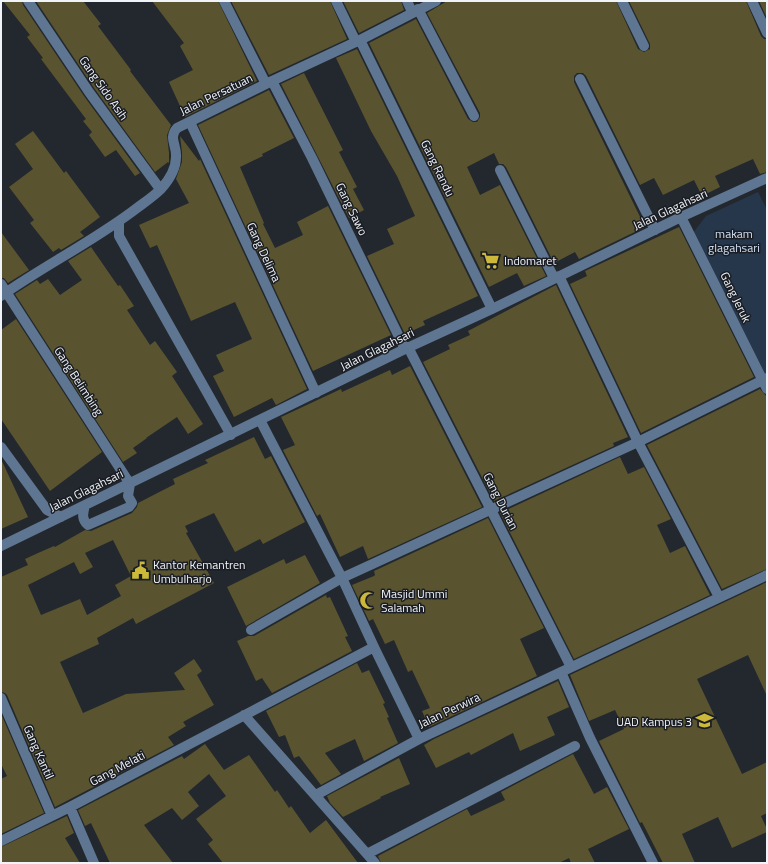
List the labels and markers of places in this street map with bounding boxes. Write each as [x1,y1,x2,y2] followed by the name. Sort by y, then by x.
[481,250,501,270] supermarket icon: Indomaret
[504,251,557,270] place label: Indomaret
[153,555,246,588] place label: Kantor Kemantren Umbulharjo
[130,561,150,581] public building icon: Kantor Kemantren Umbulharjo
[381,584,447,617] place label: Masjid Ummi Salamah
[358,590,378,610] mosque icon: Masjid Ummi Salamah
[695,711,715,731] school or university icon: UAD Kampus 3
[616,712,692,731] place label: UAD Kampus 3

